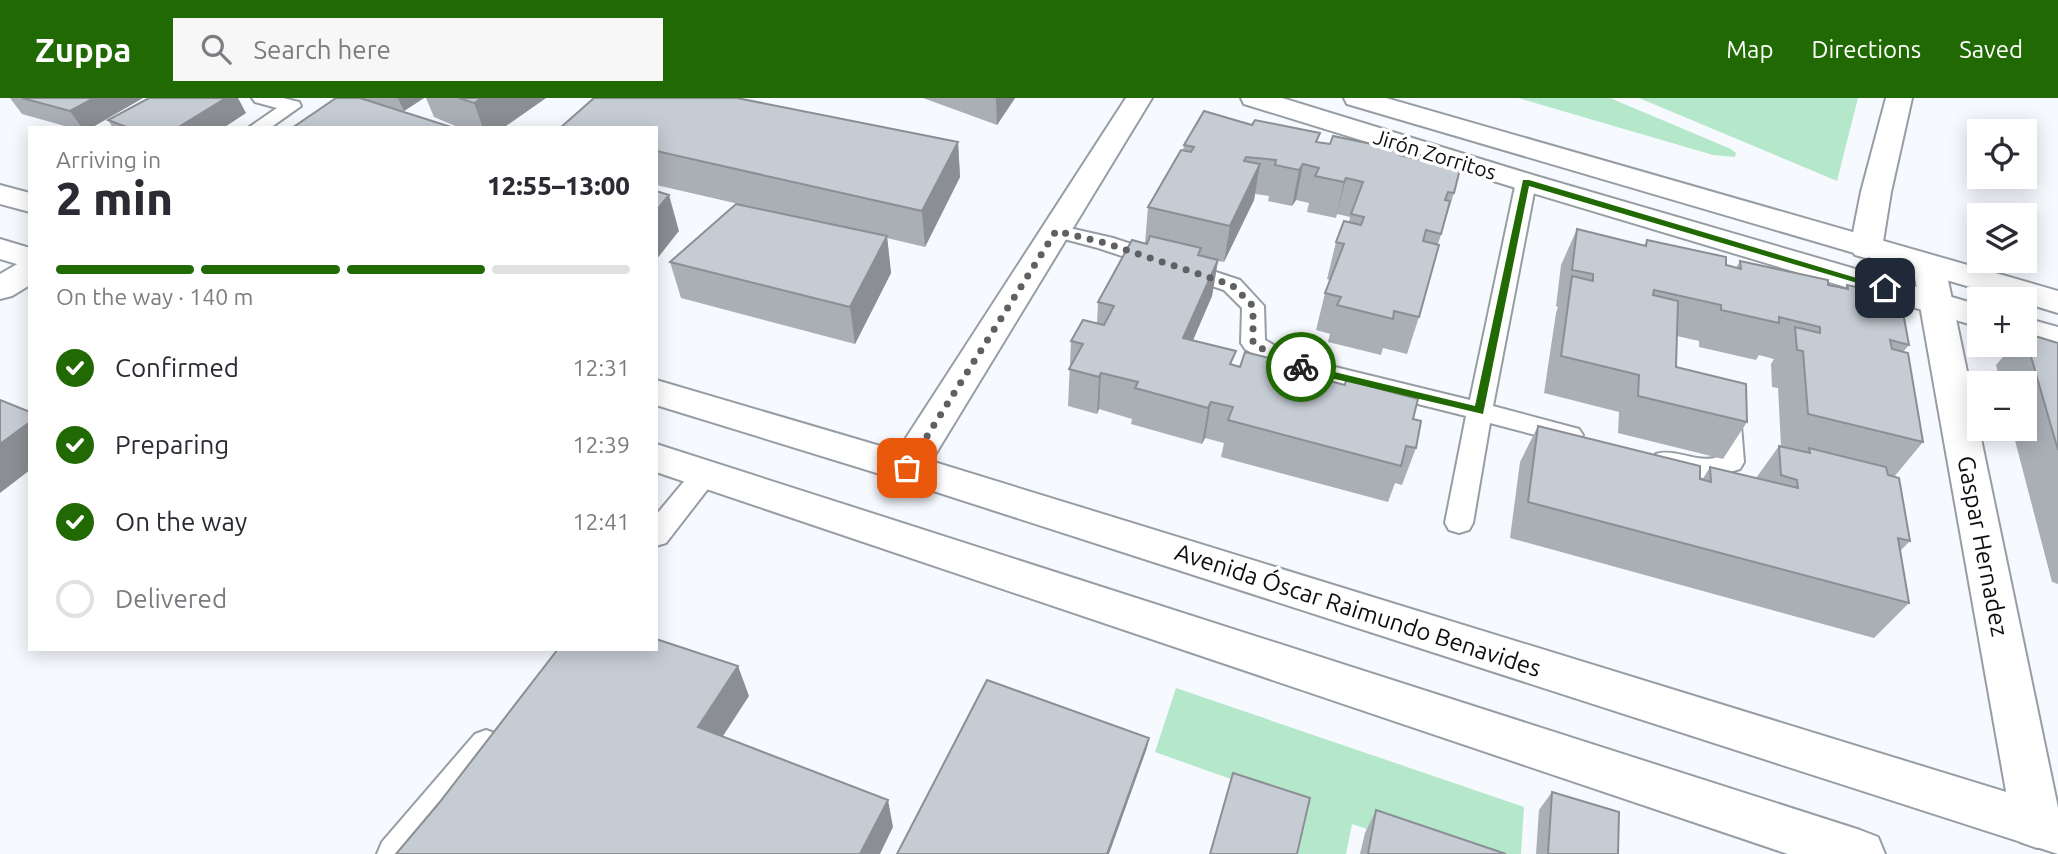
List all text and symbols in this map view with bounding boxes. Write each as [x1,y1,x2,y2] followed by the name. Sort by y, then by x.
[173,18,663,81] search box
[197,30,235,68] icon: search
[35,31,131,68] text: Zuppa
[253,35,391,64] text: Search here
[1726,36,1773,63] text: Map
[1811,36,1921,63] text: Directions
[1959,36,2023,63] text: Saved
[1967,119,2037,441] map controls
[1967,119,2037,189] button: locate
[1371,124,1499,184] street label: Jirón Zorritos
[56,147,161,172] text: Arriving in
[487,171,630,200] text: 12:55–13:00
[56,172,173,224] text: 2 min
[1967,203,2037,273] button: layers
[1855,258,1915,318] pin
[1866,269,1904,307] icon: home
[56,284,253,309] text: On the way · 140 m
[1967,287,2037,357] button: +
[1266,332,1336,402] courier
[1282,348,1320,386] icon: bike
[56,349,94,387] icon: check
[115,353,239,382] text: Confirmed
[572,355,630,380] text: 12:31
[1967,371,2037,441] button: −
[56,426,94,464] icon: check
[115,430,229,459] text: Preparing
[572,432,630,457] text: 12:39
[877,438,937,498] pin
[888,449,926,487] icon: bag
[1952,454,2014,638] street label: Gaspar Hernadez
[56,503,94,541] icon: check
[115,507,247,536] text: On the way
[572,509,630,534] text: 12:41
[1172,537,1545,682] street label: Avenida Óscar Raimundo Benavides
[115,584,227,613] text: Delivered

